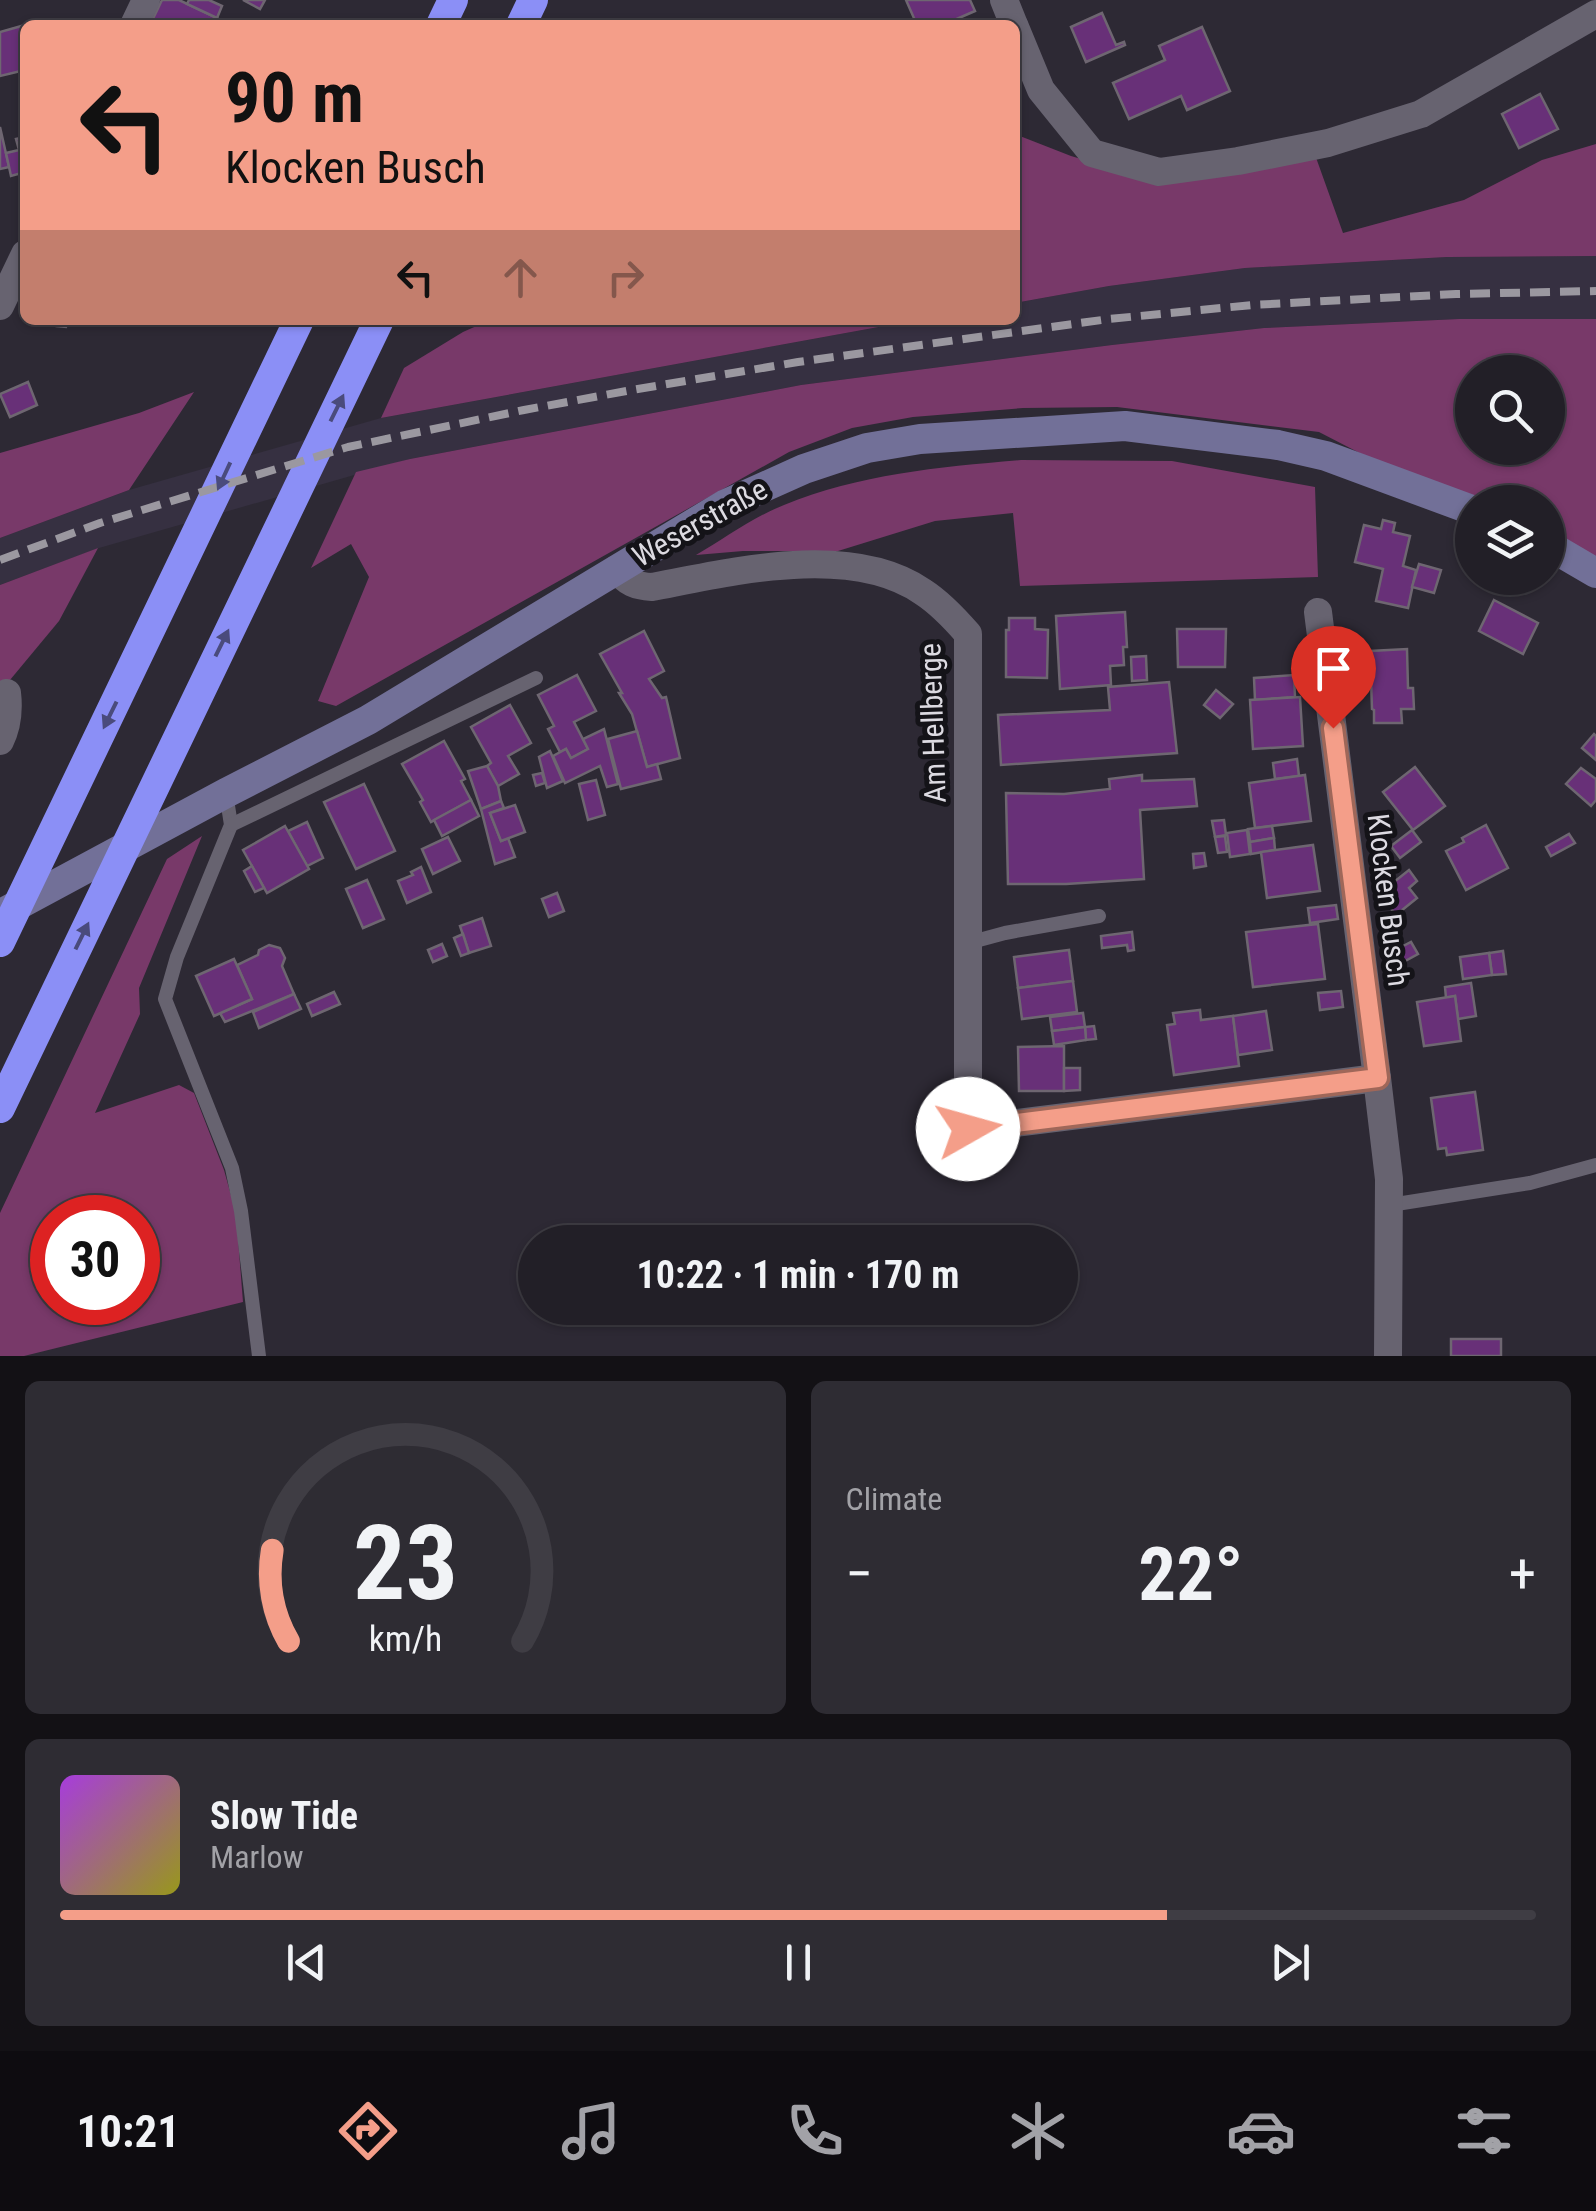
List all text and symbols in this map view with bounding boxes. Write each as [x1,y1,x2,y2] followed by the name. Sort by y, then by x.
[225,57,364,139] text: 90 m
[60,60,190,190] icon: left
[225,141,486,194] text: Klocken Busch
[388,250,443,305] icon: left
[493,250,548,305] icon: ahead
[598,250,653,305] icon: right
[1455,355,1565,595] map controls
[1455,355,1565,465] button: search
[328,393,345,422] one-way arrow
[216,462,233,491] one-way arrow
[626,471,773,574] street label: Weserstraße
[1455,485,1565,595] button: layers
[1291,626,1376,729] pin
[214,628,231,657] one-way arrow
[1306,641,1361,696] icon: arrive
[912,643,953,803] street label: Am Hellberge
[102,700,119,729] one-way arrow
[1361,812,1416,988] street label: Klocken Busch
[73,921,90,950] one-way arrow
[916,1077,1020,1181] position arrow
[30,1195,160,1325] speed limit sign: 30
[637,1253,959,1297] text: 10:22 · 1 min · 170 m
[846,1480,942,1518] text: Climate
[353,1503,458,1624] text: 23
[1138,1530,1243,1618] text: 22°
[846,1542,873,1606] text: −
[1509,1542,1536,1606] text: +
[368,1618,442,1660] text: km/h
[210,1794,358,1838] text: Slow Tide
[210,1838,303,1876] text: Marlow
[279,1935,334,1990] icon: previous
[771,1935,826,1990] icon: pause
[1263,1935,1318,1990] icon: next
[333,2096,403,2166] icon: directions
[556,2096,626,2166] icon: music
[780,2096,850,2166] icon: phone
[1003,2096,1073,2166] icon: climate
[1226,2096,1296,2166] icon: car
[1449,2096,1519,2166] icon: filters
[77,2105,180,2158] text: 10:21

